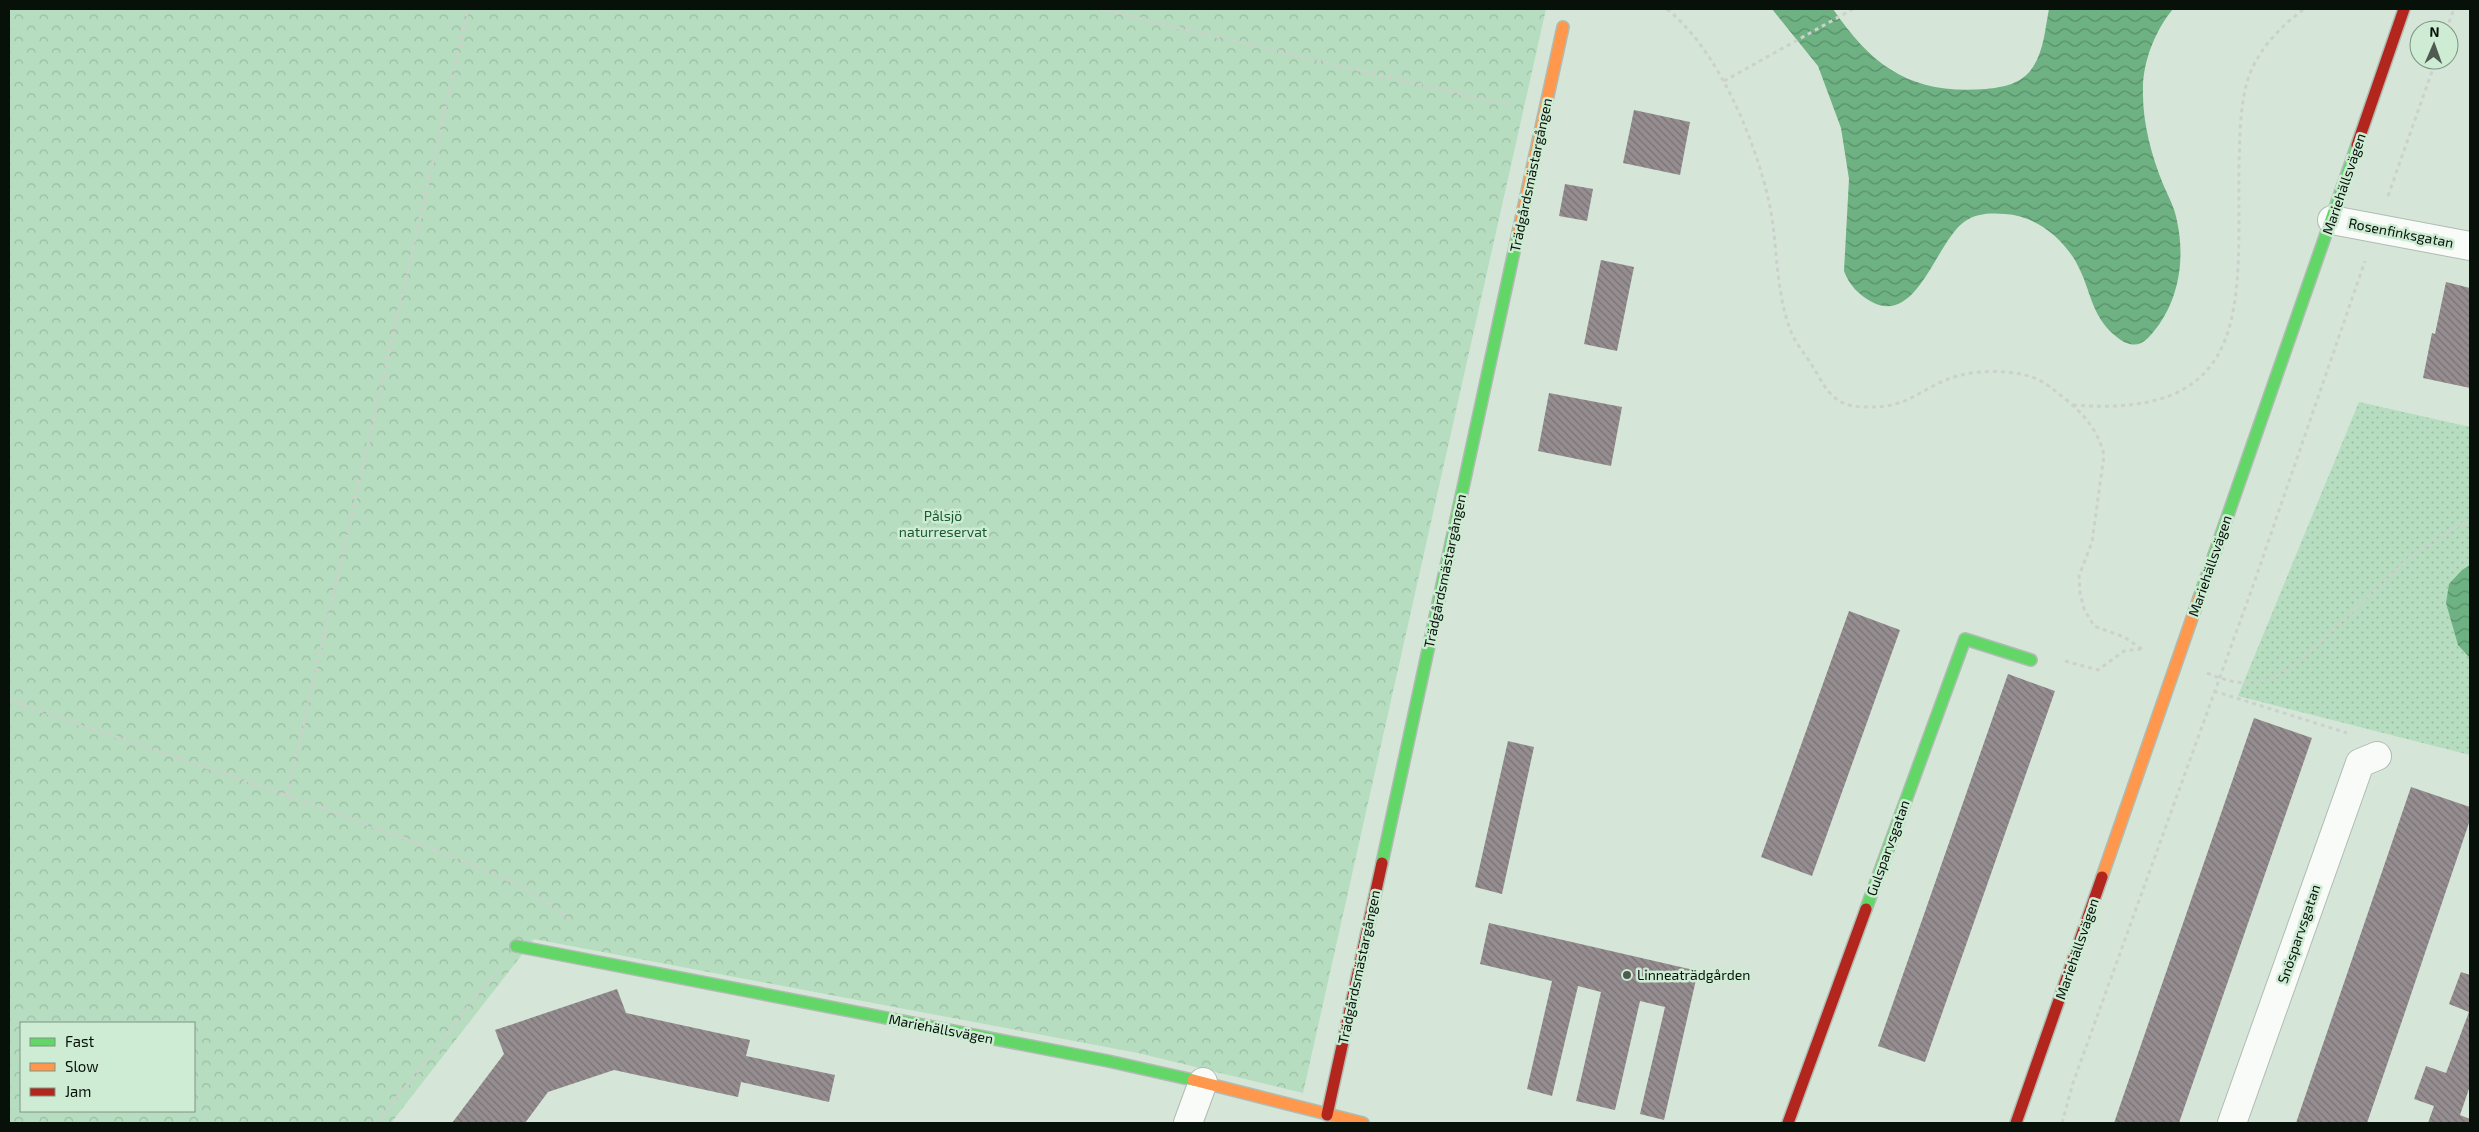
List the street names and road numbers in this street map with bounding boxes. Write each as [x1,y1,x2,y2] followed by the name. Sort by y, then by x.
[1506,96,1555,253] street label: Trädgårdsmästargången
[2318,131,2369,237] street label: Mariehällsvägen
[2347,214,2455,251] street label: Rosenfinksgatan
[1420,492,1469,649] street label: Trädgårdsmästargången
[2184,513,2235,619] street label: Mariehällsvägen
[1862,798,1913,898] street label: Gulsparvsgatan
[2274,882,2323,986] street label: Snösparvsgatan
[1334,888,1383,1045] street label: Trädgårdsmästargången
[2051,896,2102,1002] street label: Mariehällsvägen
[887,1010,995,1047] street label: Mariehällsvägen

